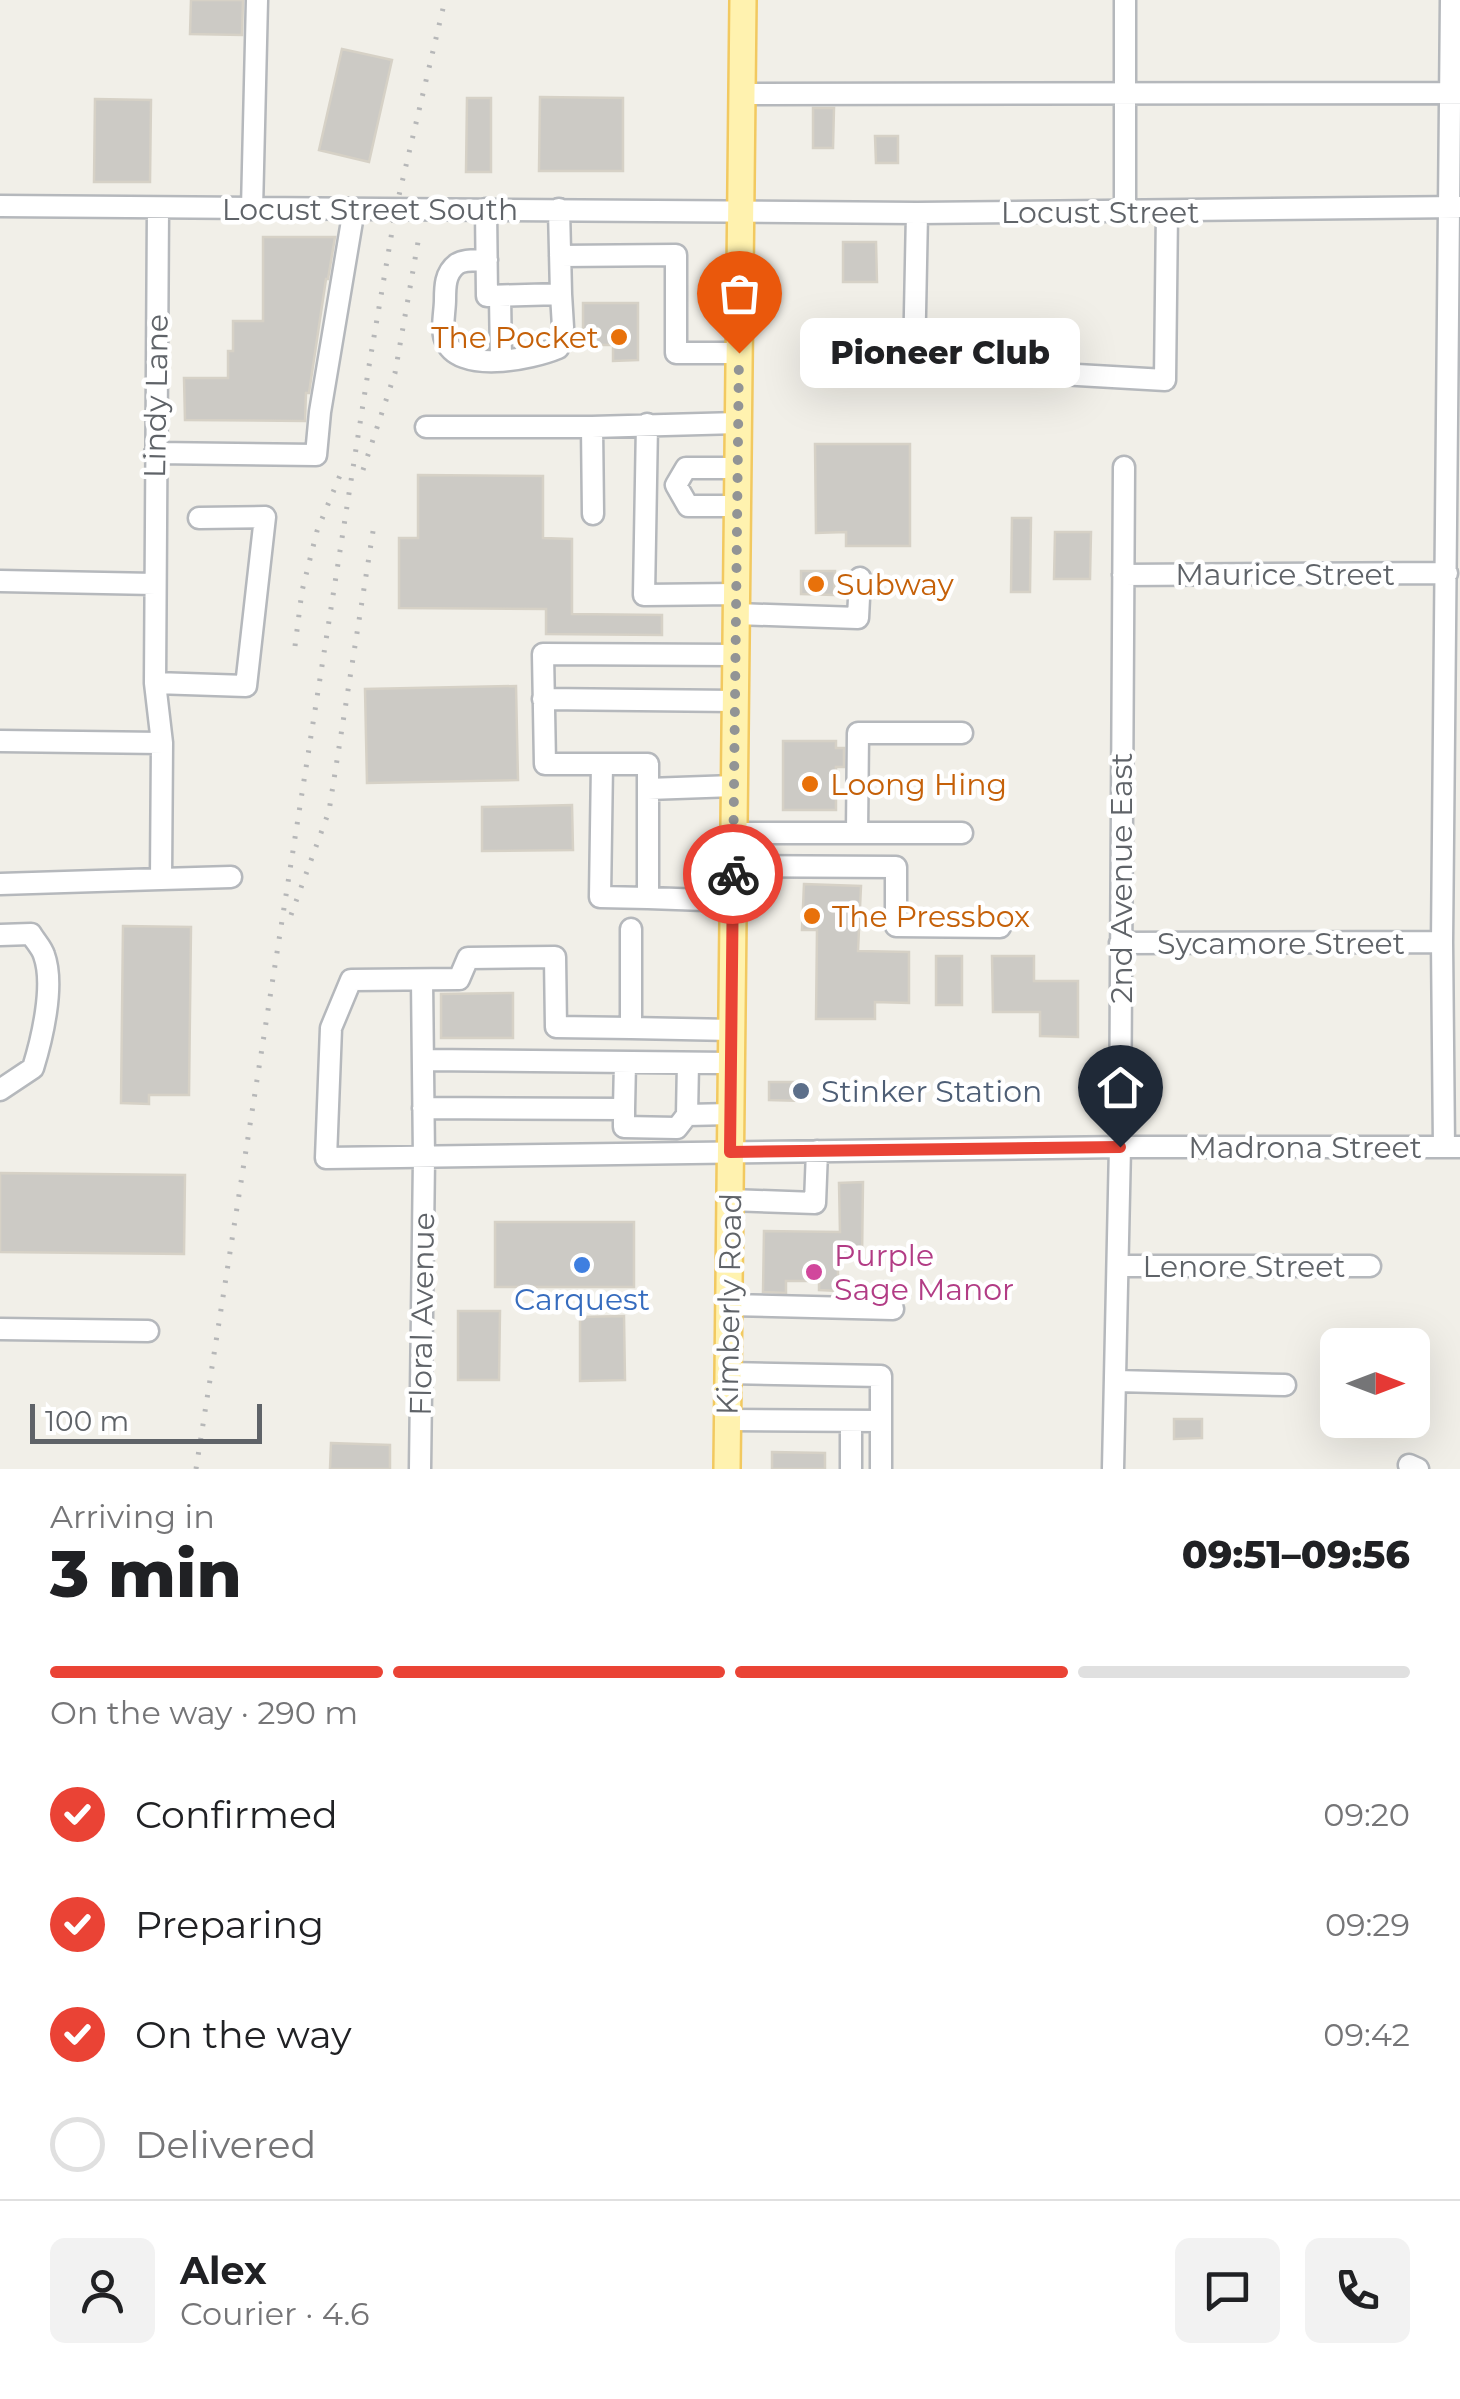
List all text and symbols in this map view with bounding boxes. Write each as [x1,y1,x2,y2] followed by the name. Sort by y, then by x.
[222,191,518,228] street label: Locust Street South
[1001,194,1199,231] street label: Locust Street
[697,251,782,354] pin
[712,266,767,321] icon: bag
[136,314,176,478] street label: Lindy Lane
[799,318,1079,388] callout: Pioneer Club
[431,319,599,356] place label: The Pocket
[608,326,630,348] marker: The Pocket
[830,333,1050,372] text: Pioneer Club
[1175,556,1395,593] street label: Maurice Street
[836,566,954,603] place label: Subway
[805,573,827,595] marker: Subway
[1103,753,1140,1003] street label: 2nd Avenue East
[830,766,1007,803] place label: Loong Hing
[799,773,821,795] marker: Loong Hing
[683,824,783,924] courier
[706,847,761,902] icon: bike
[832,898,1030,935] place label: The Pressbox
[801,905,823,927] marker: The Pressbox
[1157,925,1405,962] street label: Sycamore Street
[1078,1045,1163,1148] pin
[1093,1060,1148,1115] icon: home
[821,1073,1042,1110] place label: Stinker Station
[790,1080,812,1102] marker: Stinker Station
[1188,1129,1422,1166] street label: Madrona Street
[709,1193,749,1415] street label: Kimberly Road
[402,1212,442,1416] street label: Floral Avenue
[834,1237,1014,1308] place label: Purple Sage Manor
[1143,1248,1345,1285] street label: Lenore Street
[571,1254,593,1276] marker: Carquest
[803,1261,825,1283] marker: Purple Sage Manor
[514,1281,650,1318] place label: Carquest
[1320,1328,1430,1438] north arrow
[1320,1328,1430,1438] map controls
[30,1399,262,1444] scale bar
[45,1404,129,1438] text: 100 m
[50,1497,215,1536] text: Arriving in
[1182,1531,1410,1578] text: 09:51–09:56
[50,1534,242,1613] text: 3 min
[50,1693,358,1732] text: On the way · 290 m
[50,1787,105,1842] icon: check
[135,1791,338,1838] text: Confirmed
[1323,1795,1410,1834] text: 09:20
[50,1897,105,1952] icon: check
[135,1901,324,1948] text: Preparing
[1325,1905,1410,1944] text: 09:29
[50,2007,105,2062] icon: check
[135,2011,352,2058] text: On the way
[1323,2015,1410,2054] text: 09:42
[135,2121,316,2168] text: Delivered
[50,2238,155,2343] button: person
[1175,2238,1280,2343] button: chat
[1305,2238,1410,2343] button: phone
[180,2247,267,2294] text: Alex
[180,2294,369,2333] text: Courier · 4.6

